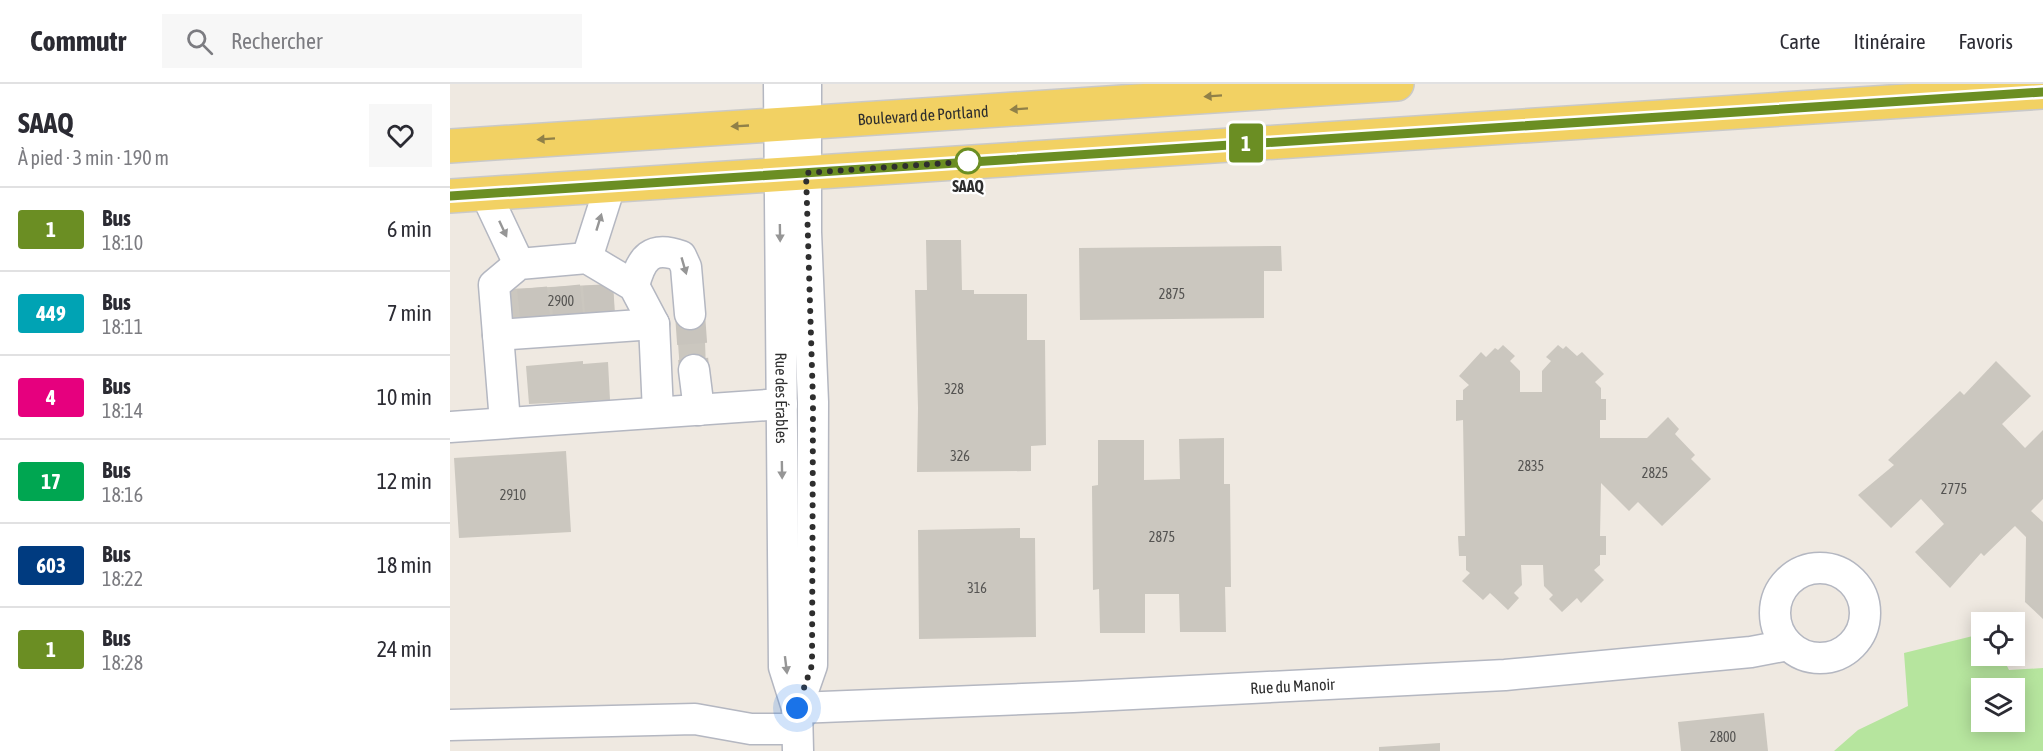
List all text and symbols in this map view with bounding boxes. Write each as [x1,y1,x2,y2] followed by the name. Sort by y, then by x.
[162,14,582,68] search box
[30,25,126,57] text: Commutr
[183,25,216,58] icon: search
[231,28,322,54] text: Rechercher
[1780,29,1820,53] text: Carte
[1853,29,1925,53] text: Itinéraire
[1958,29,2013,53] text: Favoris
[1204,92,1223,101] one-way arrow
[857,102,989,128] street label: Boulevard de Portland
[369,104,432,167] button: heart
[1009,104,1028,114] one-way arrow
[18,107,74,139] text: SAAQ
[731,122,750,131] one-way arrow
[1226,124,1266,162] line badge: 1
[1241,131,1251,155] text: 1
[536,135,555,144] one-way arrow
[18,146,169,169] text: À pied · 3 min · 190 m
[955,148,981,174] marker: SAAQ
[952,177,985,195] place label: SAAQ
[102,205,131,231] text: Bus
[595,213,604,231] one-way arrow
[387,216,432,242] text: 6 min
[46,217,56,241] text: 1
[498,220,507,237] one-way arrow
[775,223,785,242] one-way arrow
[102,231,143,254] text: 18:10
[680,257,689,275] one-way arrow
[1159,286,1185,302] house number: 2875
[102,289,131,315] text: Bus
[548,293,575,309] house number: 2900
[387,300,432,326] text: 7 min
[36,301,66,325] text: 449
[102,315,143,338] text: 18:11
[772,352,791,444] street label: Rue des Érables
[102,373,131,399] text: Bus
[944,381,964,397] house number: 328
[377,384,432,410] text: 10 min
[46,385,56,409] text: 4
[102,399,143,422] text: 18:14
[950,448,970,464] house number: 326
[102,457,131,483] text: Bus
[1518,458,1544,474] house number: 2835
[777,460,787,479] one-way arrow
[1642,465,1668,481] house number: 2825
[377,468,432,494] text: 12 min
[41,469,61,493] text: 17
[1941,481,1967,497] house number: 2775
[102,483,143,506] text: 18:16
[500,487,527,503] house number: 2910
[1149,529,1175,545] house number: 2875
[102,541,131,567] text: Bus
[377,552,432,578] text: 18 min
[36,553,66,577] text: 603
[102,567,143,590] text: 18:22
[967,580,987,596] house number: 316
[1971,612,2025,732] map controls
[1971,612,2025,666] button: locate
[102,625,131,651] text: Bus
[377,636,432,662] text: 24 min
[46,637,56,661] text: 1
[102,651,143,674] text: 18:28
[781,655,790,674] one-way arrow
[1250,675,1335,697] street label: Rue du Manoir
[1971,678,2025,732] button: layers
[782,693,812,723] your location
[1710,729,1737,745] house number: 2800

